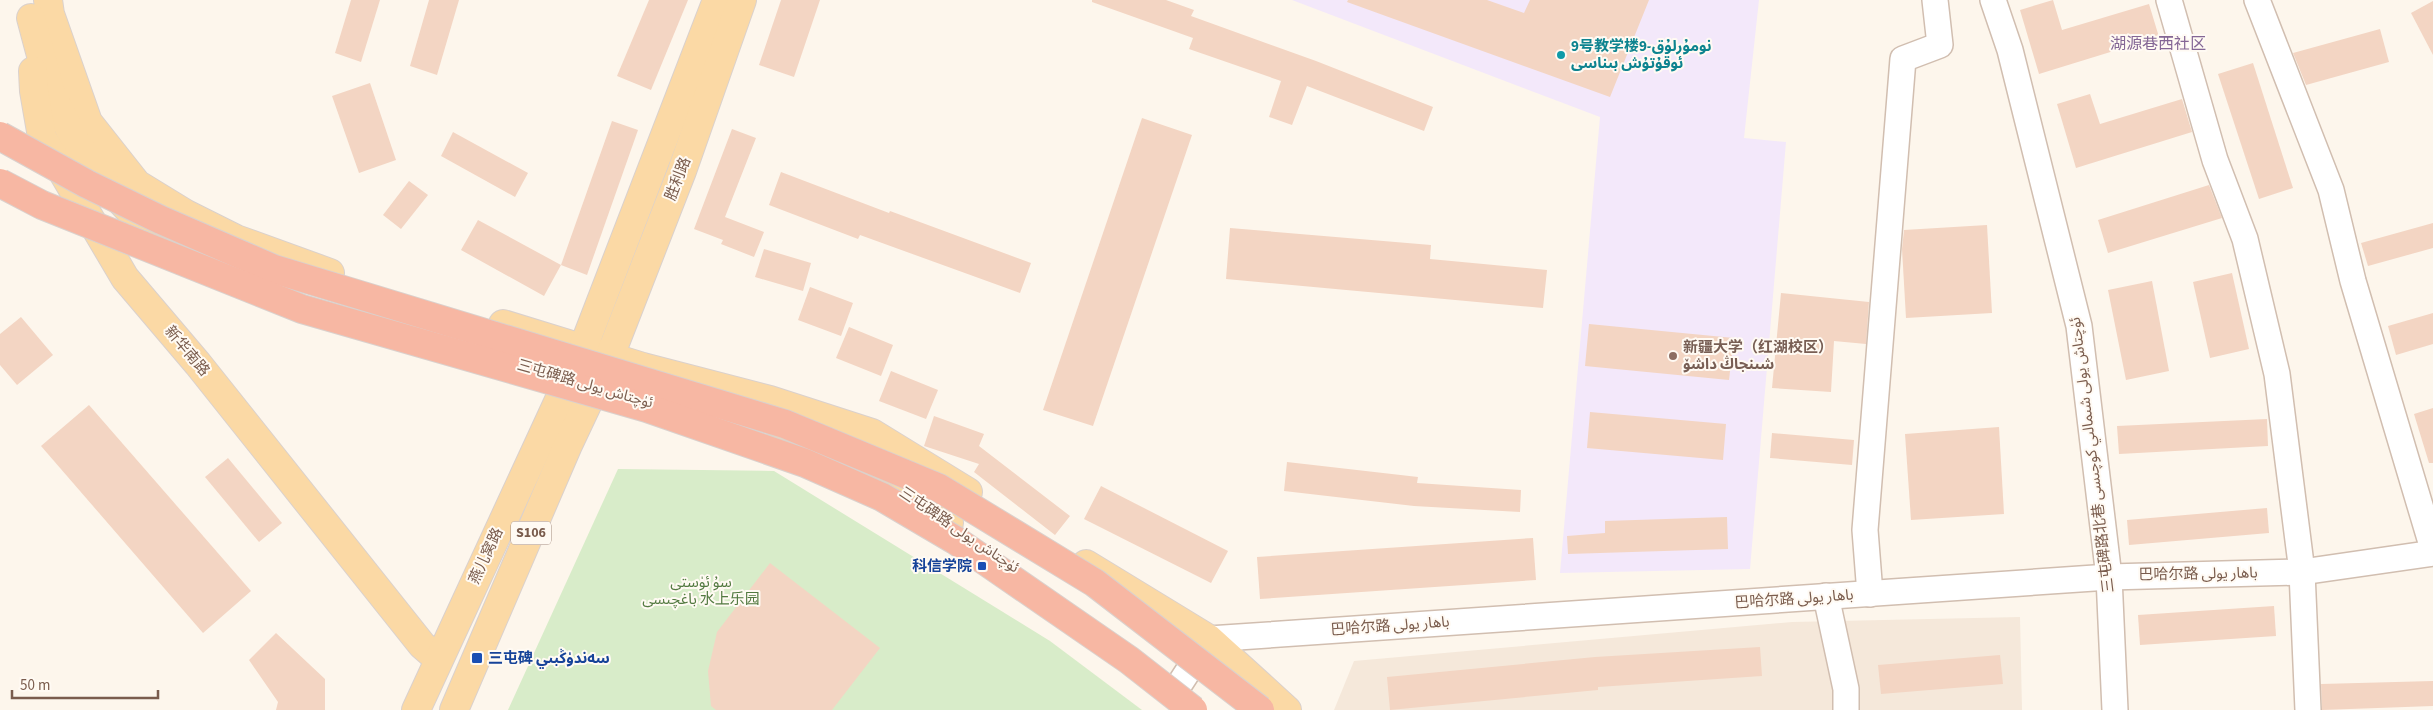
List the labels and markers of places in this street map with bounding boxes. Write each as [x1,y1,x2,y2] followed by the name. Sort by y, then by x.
[1571,36,1712,74] place label: 9号教学楼9-نومۇرلۇق ئوقۇتۇش بىناسى
[1555,49,1567,61] marker: 9号教学楼9-نومۇرلۇق ئوقۇتۇش بىناسى
[1683,337,1833,375] place label: 新疆大学（红湖校区） شىنجاڭ داشۆ
[1667,350,1679,362] marker: 新疆大学（红湖校区） شىنجاڭ داشۆ
[912,556,972,577] place label: 科信学院
[976,560,988,572] marker: 科信学院
[488,648,610,669] place label: 三屯碑 سەندۈڭبىي
[470,651,484,665] marker: 三屯碑 سەندۈڭبىي

